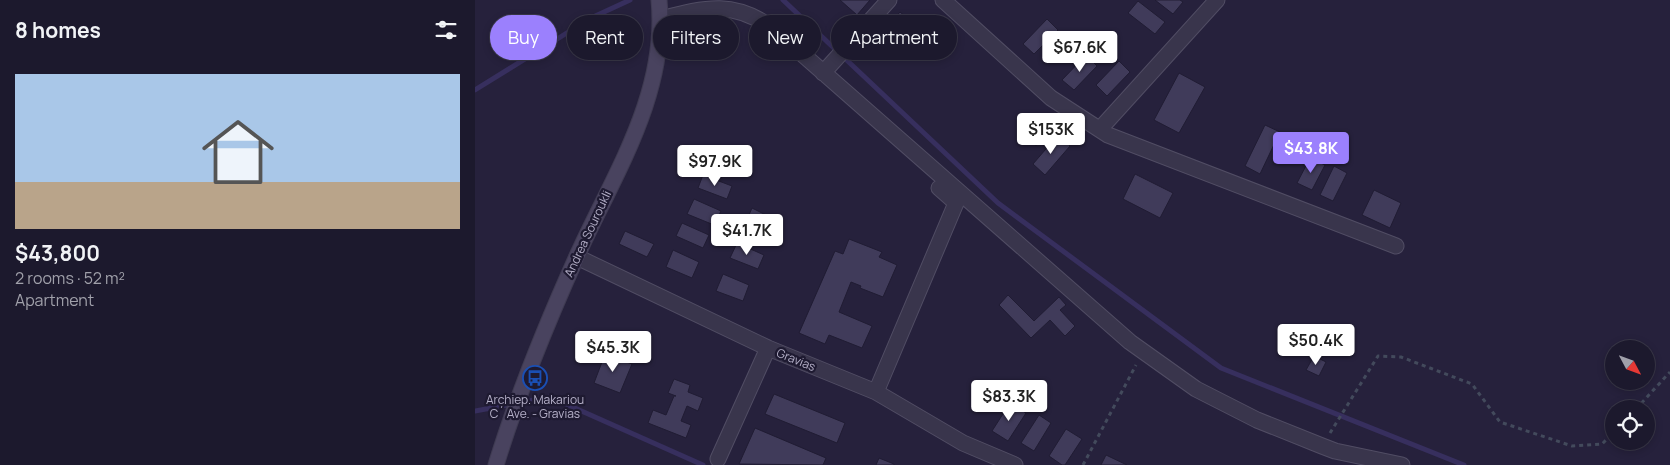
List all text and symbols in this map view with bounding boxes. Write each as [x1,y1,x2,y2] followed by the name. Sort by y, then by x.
[490,15,557,60] chip: Buy
[567,15,643,60] chip: Rent
[653,15,739,60] chip: Filters
[749,15,821,60] chip: New
[831,15,957,60] chip: Apartment
[15,16,101,44] text: 8 homes
[432,16,460,44] icon: filters
[1039,30,1121,73] pin: $67.6K
[1053,36,1107,58] text: $67.6K
[193,107,283,197] icon: home
[1016,112,1086,155] pin: $153K
[1028,118,1074,140] text: $153K
[1270,132,1352,174] pin: $43.8K
[1284,137,1338,159] text: $43.8K
[674,144,756,187] pin: $97.9K
[688,150,742,172] text: $97.9K
[560,188,615,280] street label: Andrea Souroukli
[706,214,788,256] pin: $41.7K
[722,219,772,241] text: $41.7K
[15,239,100,267] text: $43,800
[15,267,125,289] text: 2 rooms · 52 m²
[15,289,94,311] text: Apartment
[1275,324,1357,366] pin: $50.4K
[1289,329,1343,351] text: $50.4K
[572,330,654,373] pin: $45.3K
[586,336,640,358] text: $45.3K
[1605,340,1655,390] north arrow
[1605,340,1655,450] map controls
[774,344,818,375] street label: Gravias
[522,365,548,391] bus stop icon: Archiep. Makariou C´ Ave. - Gravias
[968,380,1050,422] pin: $83.3K
[982,385,1036,407] text: $83.3K
[486,391,584,422] place label: Archiep. Makariou C´ Ave. - Gravias
[1605,400,1655,450] button: locate

